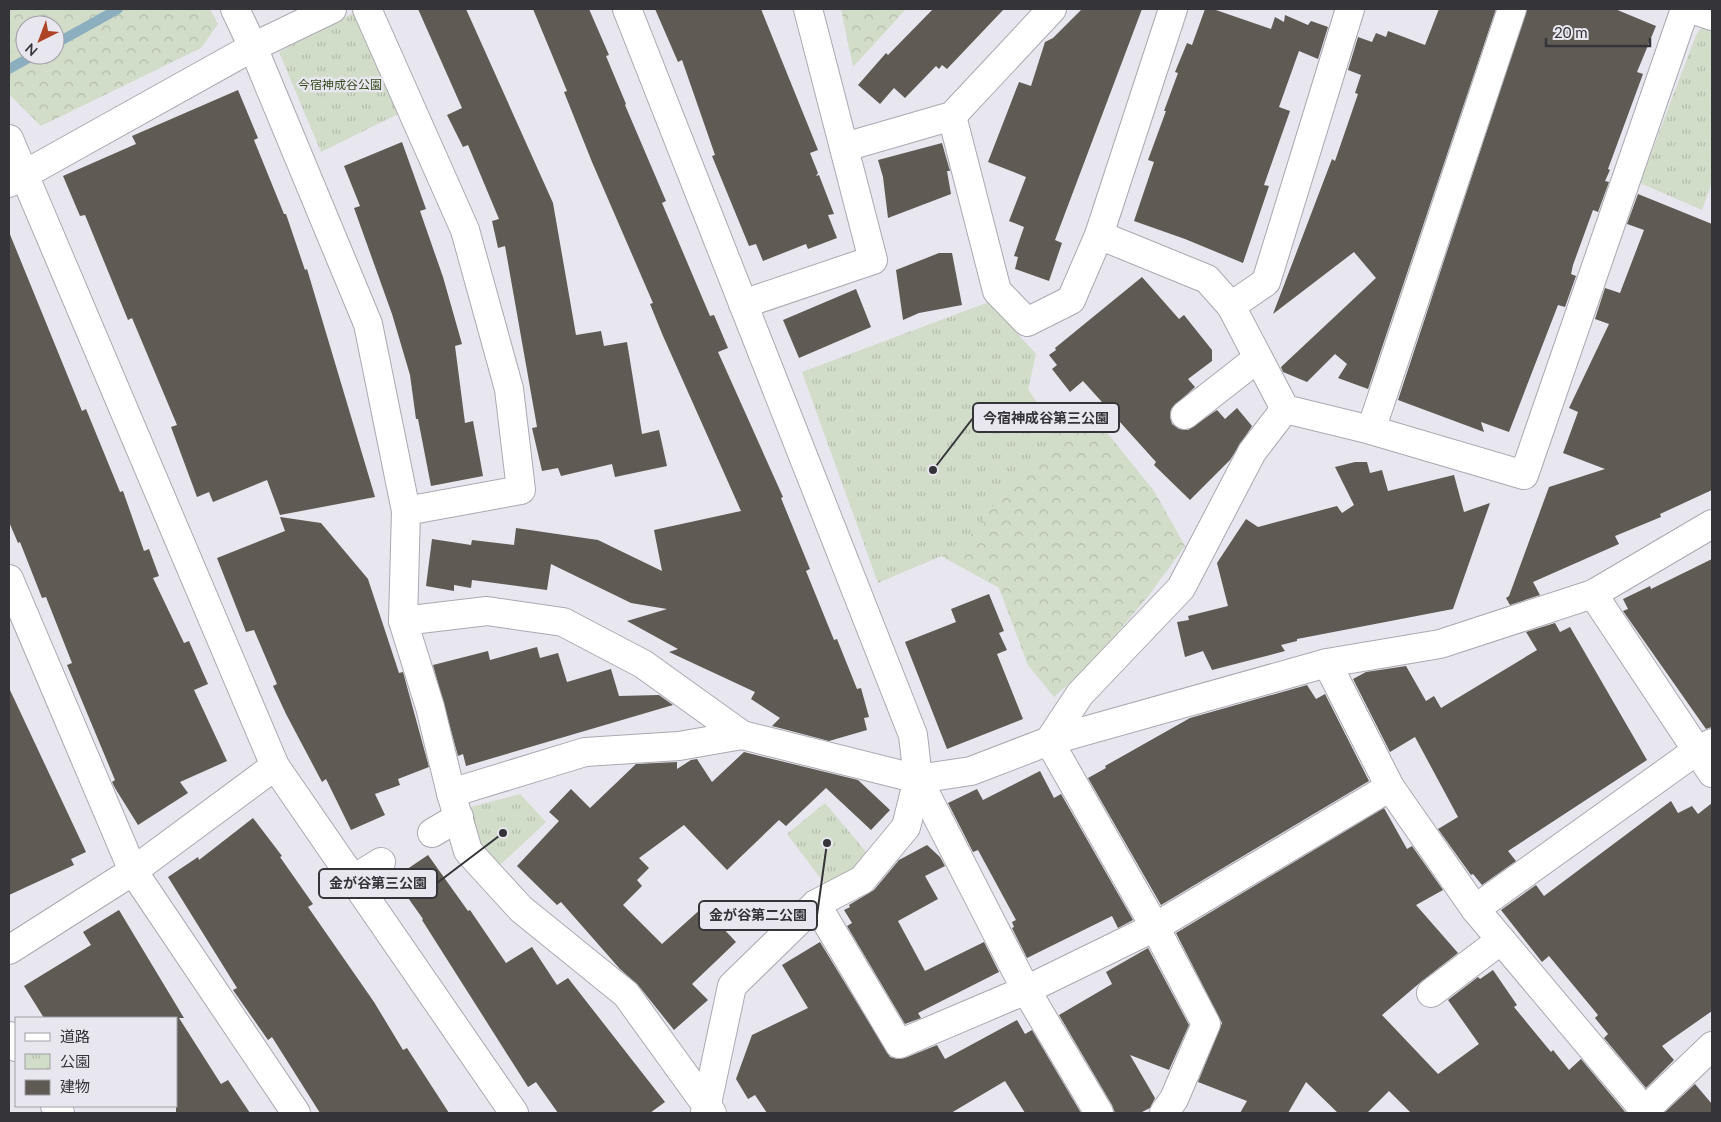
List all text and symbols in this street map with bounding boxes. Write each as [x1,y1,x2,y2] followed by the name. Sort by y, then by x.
[15,15,65,65] north arrow
[1546,15,1650,47] scale bar
[1554,23,1588,41] text: 20 m
[21,40,41,60] text: N
[298,77,382,92] park label: 今宿神成谷公園
[973,403,1119,432] callout: 今宿神成谷第三公園
[983,409,1109,426] text: 今宿神成谷第三公園
[319,869,437,898] callout: 金が谷第三公園
[329,874,427,891] text: 金が谷第三公園
[699,901,817,930] callout: 金が谷第二公園
[709,906,807,923] text: 金が谷第二公園
[15,1017,178,1107] legend
[60,1027,90,1045] text: 道路
[60,1052,90,1070] text: 公園
[60,1077,90,1095] text: 建物

